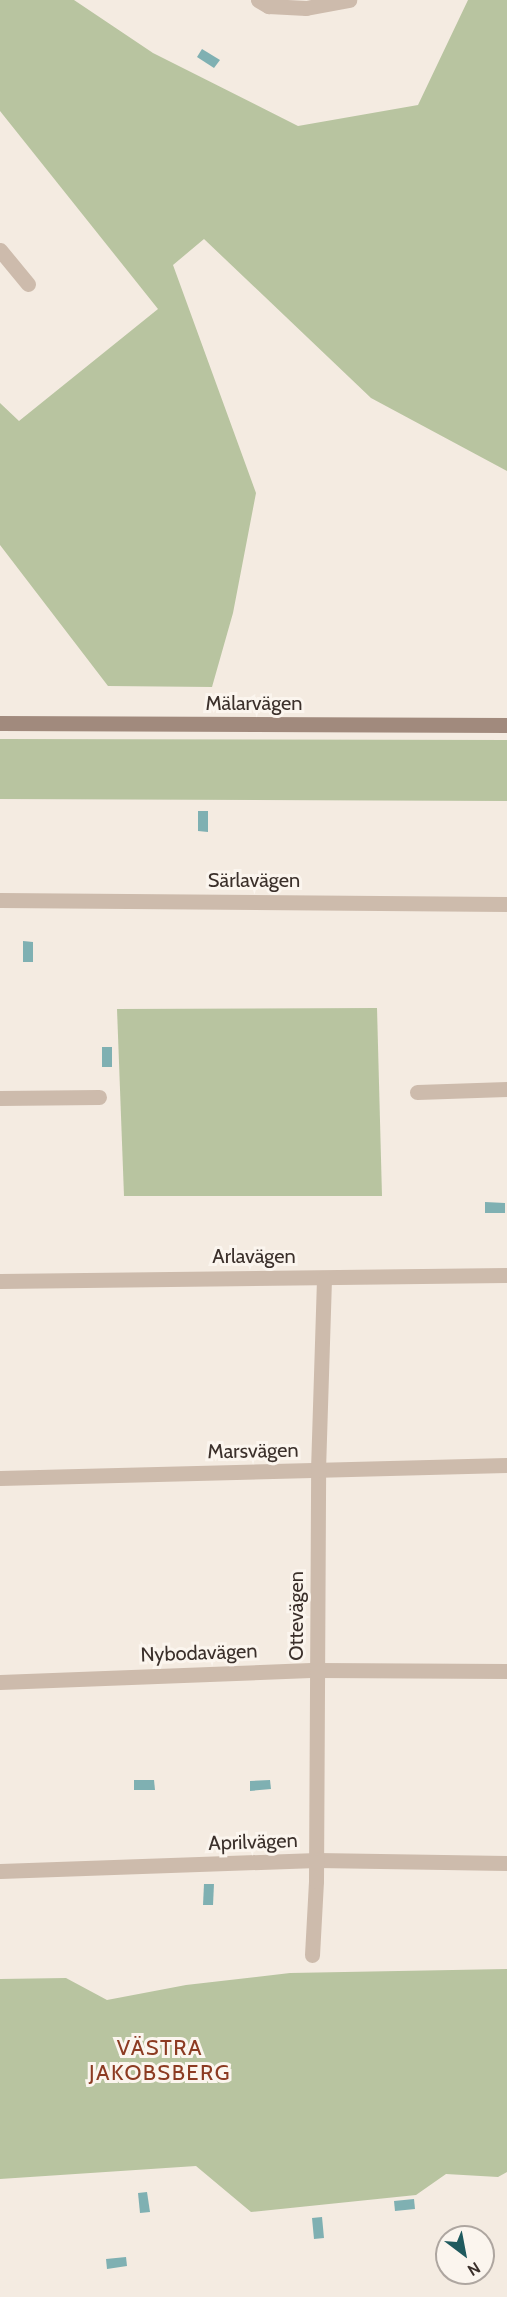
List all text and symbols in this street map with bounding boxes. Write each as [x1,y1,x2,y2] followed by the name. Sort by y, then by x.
[205,691,303,715] street label: Mälarvägen
[208,868,300,892] street label: Särlavägen
[212,1244,296,1268] street label: Arlavägen
[207,1438,299,1464] street label: Marsvägen
[284,1571,308,1661] street label: Ottevägen
[140,1639,258,1667] street label: Nybodavägen
[208,1828,298,1856] street label: Aprilvägen
[89,2034,231,2086] district label: VÄSTRA JAKOBSBERG
[435,2225,495,2285] north arrow
[464,2258,484,2280] text: N

